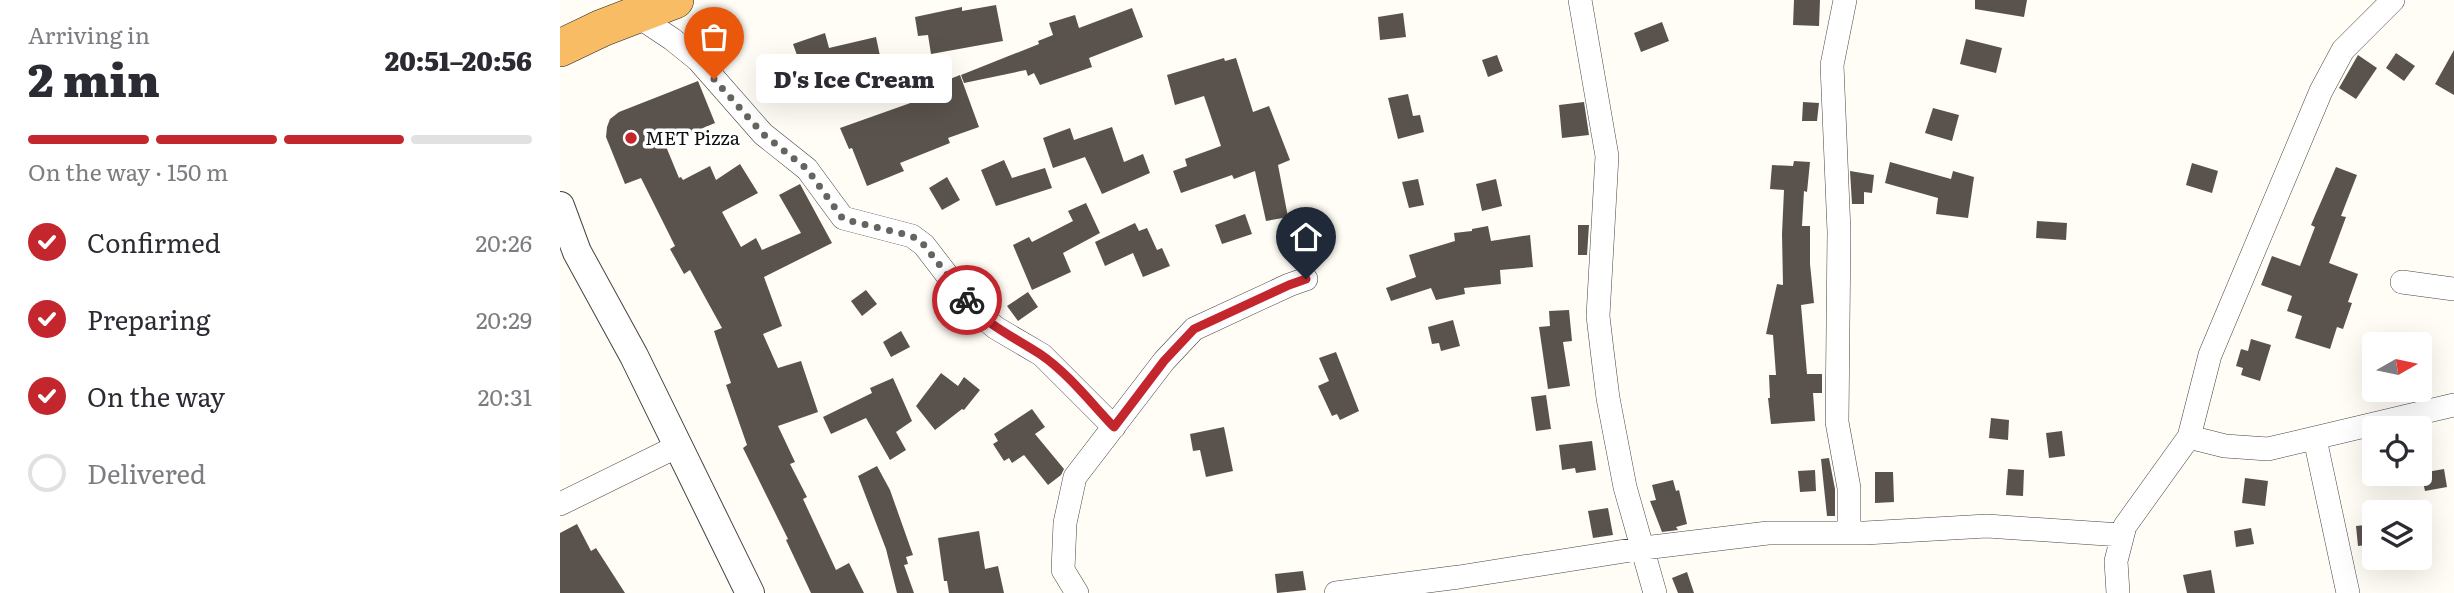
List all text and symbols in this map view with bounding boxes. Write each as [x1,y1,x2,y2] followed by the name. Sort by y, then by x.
[684,7,744,79] pin
[28,17,150,51] text: Arriving in
[695,18,733,56] icon: bag
[385,40,532,79] text: 20:51–20:56
[28,43,160,111] text: 2 min
[756,55,952,104] callout: D's Ice Cream
[774,61,934,95] text: D's Ice Cream
[645,123,741,151] place label: MET Pizza
[623,130,639,146] marker: MET Pizza
[28,154,228,188] text: On the way · 150 m
[1276,207,1336,279] pin
[1287,218,1325,256] icon: home
[87,222,221,261] text: Confirmed
[28,223,66,261] icon: check
[476,225,532,259] text: 20:26
[932,265,1002,335] courier
[948,281,986,319] icon: bike
[87,299,210,338] text: Preparing
[28,300,66,338] icon: check
[476,302,532,336] text: 20:29
[2362,332,2432,402] north arrow
[2362,332,2432,570] map controls
[87,376,225,415] text: On the way
[28,377,66,415] icon: check
[478,379,532,413] text: 20:31
[2362,416,2432,486] button: locate
[87,453,206,492] text: Delivered
[2362,500,2432,570] button: layers

